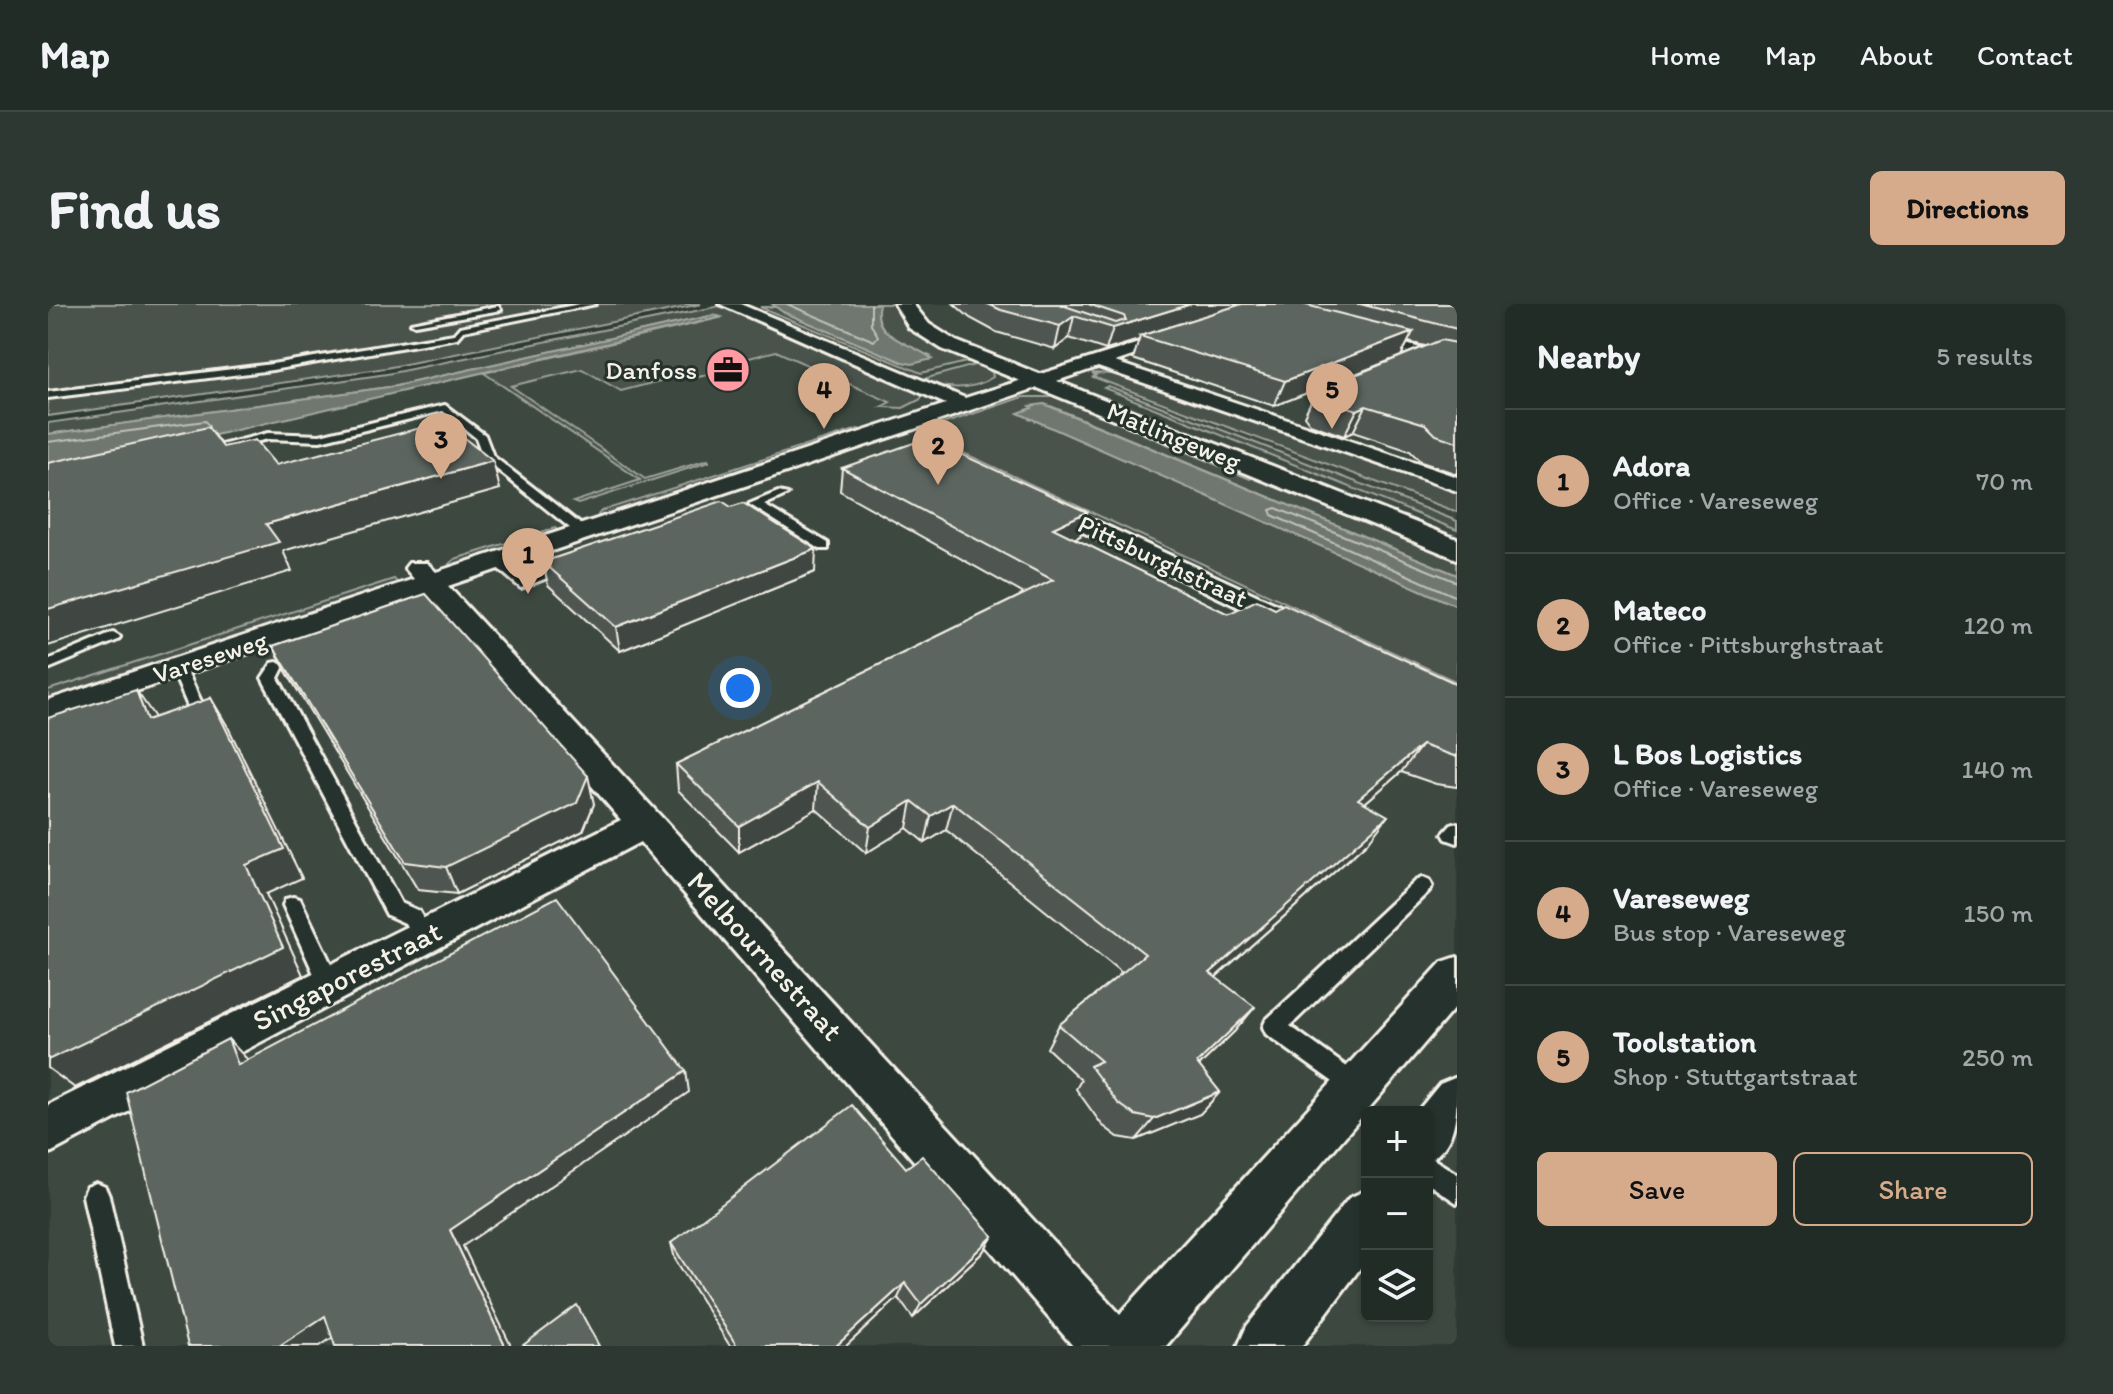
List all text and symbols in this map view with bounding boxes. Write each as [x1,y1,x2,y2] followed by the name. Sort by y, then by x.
[40,32,110,78] text: Map
[1650,38,1721,72] text: Home
[1765,38,1816,72] text: Map
[1860,38,1933,72] text: About
[1977,38,2073,72] text: Contact
[1870,171,2065,245] button: Directions
[48,175,221,242] text: Find us
[1537,336,1640,377] text: Nearby
[1936,340,2033,372] text: 5 results
[704,346,752,394] office icon: Danfoss
[605,354,697,386] place label: Danfoss
[798,363,850,429] pin: 4
[1306,363,1358,429] pin: 5
[1102,395,1246,478] street label: Matlingeweg
[415,413,467,479] pin: 3
[912,419,964,485] pin: 2
[1613,447,1690,484] text: Adora
[1557,465,1569,497] text: 1
[1976,465,2033,497] text: 70 m
[1613,484,1818,516] text: Office · Vareseweg
[1073,508,1253,614] street label: Pittsburghstraat
[502,528,554,594] pin: 1
[1613,591,1706,628] text: Mateco
[1556,609,1570,641] text: 2
[1964,609,2033,641] text: 120 m
[149,623,272,690] street label: Vareseweg
[1613,628,1884,660] text: Office · Pittsburghstraat
[720,668,760,708] your location
[1613,735,1802,772] text: L Bos Logistics
[1556,753,1570,785] text: 3
[1962,753,2033,785] text: 140 m
[1613,772,1818,804] text: Office · Vareseweg
[680,863,851,1048] street label: Melbournestraat
[1613,879,1749,916] text: Vareseweg
[1555,897,1571,929] text: 4
[1964,897,2033,929] text: 150 m
[246,912,447,1039] street label: Singaporestraat
[1613,916,1846,948] text: Bus stop · Vareseweg
[1613,1023,1756,1060] text: Toolstation
[1556,1041,1570,1073] text: 5
[1962,1041,2033,1073] text: 250 m
[1613,1060,1857,1092] text: Shop · Stuttgartstraat
[1361,1106,1433,1322] map controls
[1361,1106,1433,1178] button: +
[1537,1152,1777,1226] button: Save
[1793,1152,2033,1226] button: Share
[1361,1178,1433,1250] button: −
[1361,1250,1433,1322] button: layers

